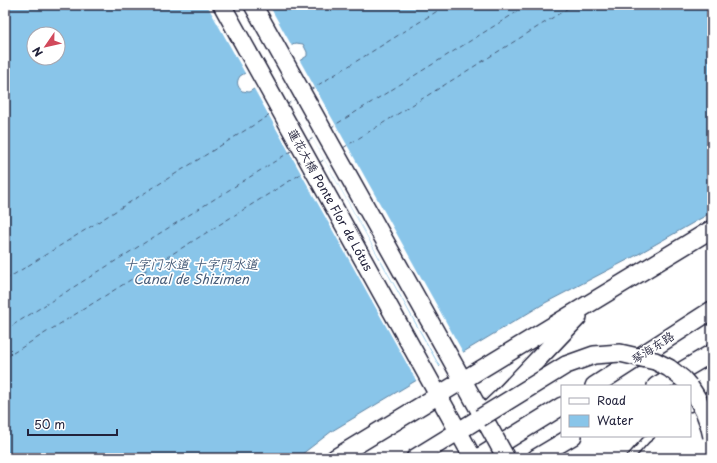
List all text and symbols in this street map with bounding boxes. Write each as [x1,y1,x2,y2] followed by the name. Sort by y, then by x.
[26,26,66,66] north arrow
[28,43,47,60] text: N
[284,125,378,274] street label: 蓮花大橋 Ponte Flor de Lótus
[124,254,259,288] water label: 十字门水道 十字門水道 Canal de Shizimen
[627,327,677,368] street label: 琴海东路
[561,385,691,437] legend
[597,391,626,409] text: Road
[28,411,117,437] scale bar
[597,411,634,429] text: Water
[34,415,65,433] text: 50 m

